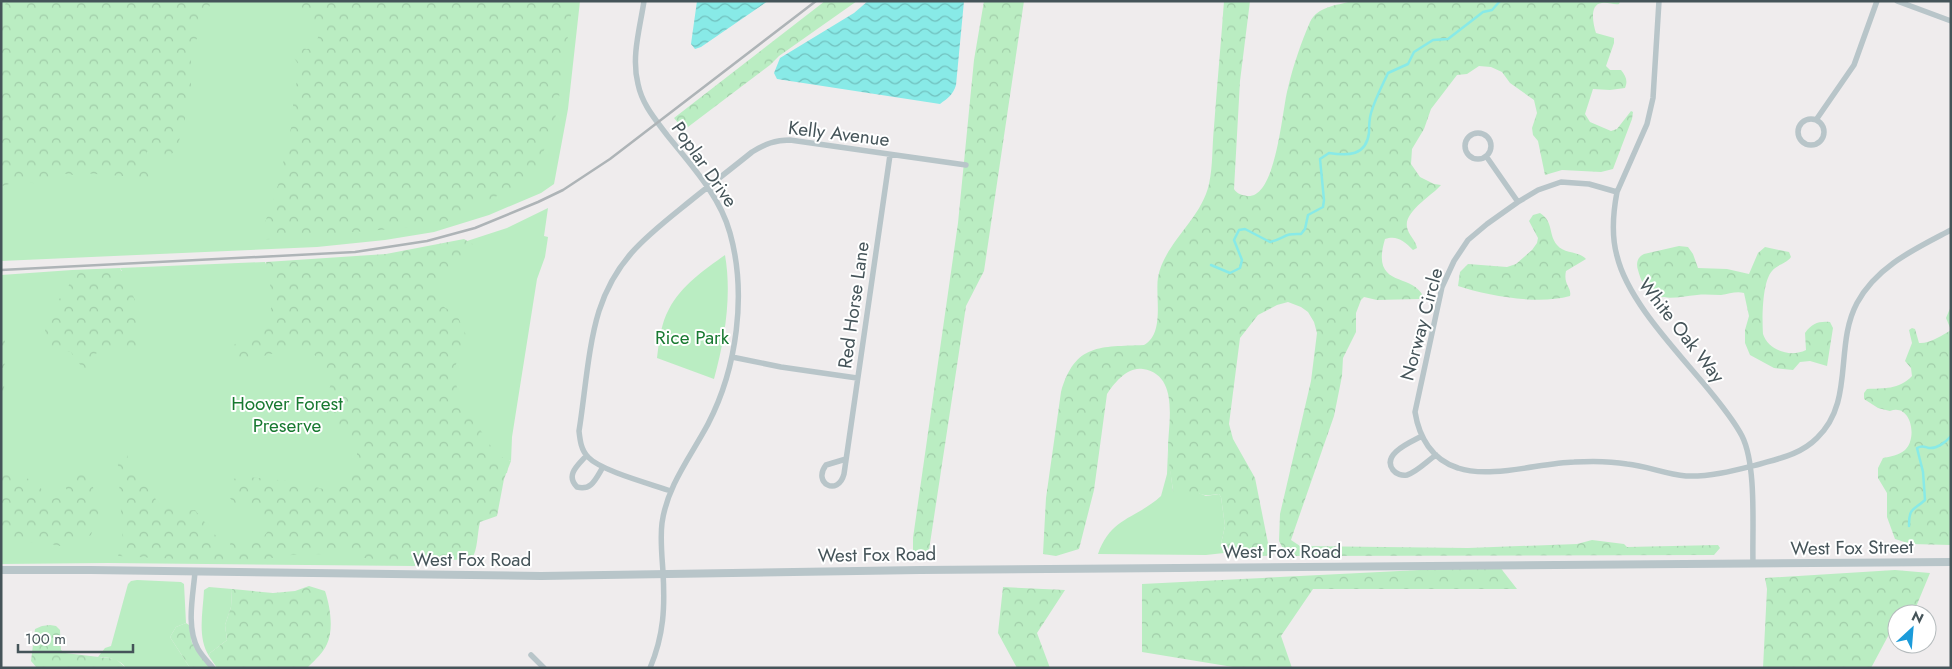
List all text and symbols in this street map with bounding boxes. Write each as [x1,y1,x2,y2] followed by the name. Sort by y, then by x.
[787,114,891,153] street label: Kelly Avenue
[665,116,744,213] street label: Poplar Drive
[831,240,876,370] street label: Red Horse Lane
[1393,265,1450,383] street label: Norway Circle
[1632,272,1732,389] street label: White Oak Way
[655,324,730,351] park label: Rice Park
[231,390,343,439] park label: Hoover Forest Preserve
[1790,533,1914,562] street label: West Fox Street
[1223,538,1341,565] street label: West Fox Road
[817,540,937,569] street label: West Fox Road
[413,546,531,573] street label: West Fox Road
[1887,604,1937,654] north arrow
[1908,606,1927,629] text: N
[18,622,132,654] scale bar
[25,628,66,650] text: 100 m

